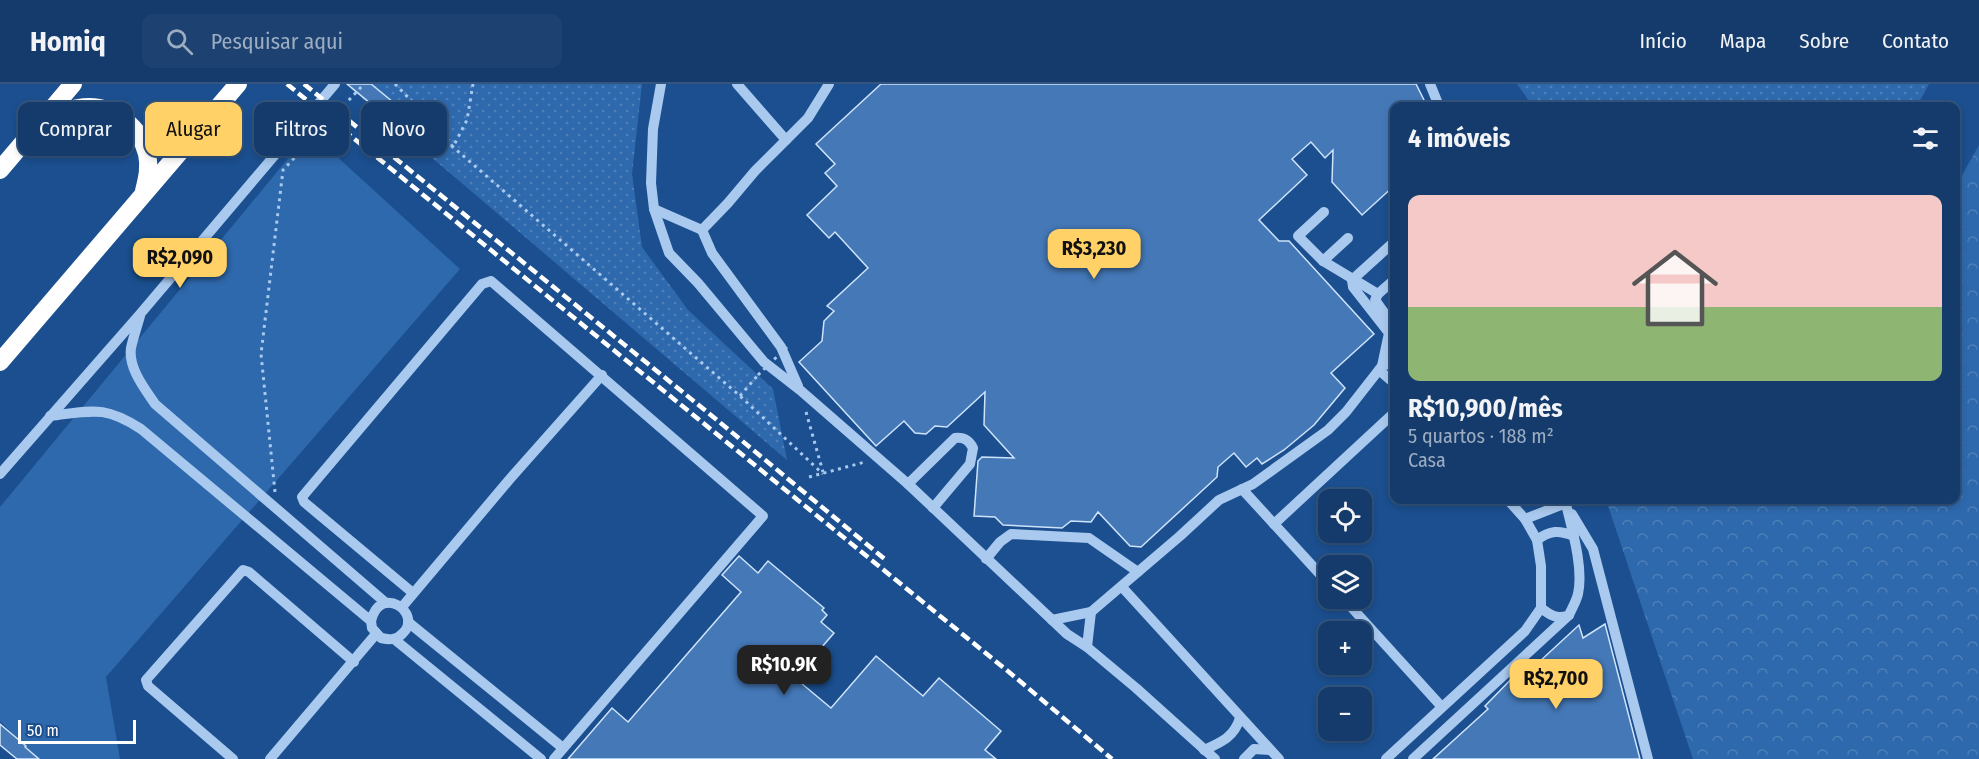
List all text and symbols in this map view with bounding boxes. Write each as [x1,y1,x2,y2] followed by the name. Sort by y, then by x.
[142,14,562,68] search box
[30,25,106,58] text: Homiq
[163,25,196,58] icon: search
[211,28,343,55] text: Pesquisar aqui
[1640,28,1687,54] text: Início
[1720,28,1766,54] text: Mapa
[1799,28,1849,54] text: Sobre
[1882,28,1949,54] text: Contato
[18,102,133,156] chip: Comprar
[145,102,242,156] chip: Alugar
[254,102,349,156] chip: Filtros
[361,102,447,156] chip: Novo
[1909,122,1942,155] icon: filters
[1408,123,1510,154] text: 4 imóveis
[1039,229,1149,280] pin: R$3,230
[1621,234,1729,342] icon: home
[1062,236,1126,260] text: R$3,230
[125,238,235,289] pin: R$2,090
[147,245,213,269] text: R$2,090
[1408,393,1563,424] text: R$10,900/mês
[1408,424,1554,448] text: 5 quartos · 188 m²
[1408,448,1446,472] text: Casa
[1318,489,1372,741] map controls
[1318,489,1372,543] button: locate
[1318,555,1372,609] button: layers
[1318,621,1372,675] button: +
[729,645,839,696] pin: R$10.9K
[751,652,817,676] text: R$10.9K
[1501,659,1611,710] pin: R$2,700
[1524,666,1588,690] text: R$2,700
[1318,687,1372,741] button: −
[18,717,136,744] scale bar
[27,721,59,740] text: 50 m

